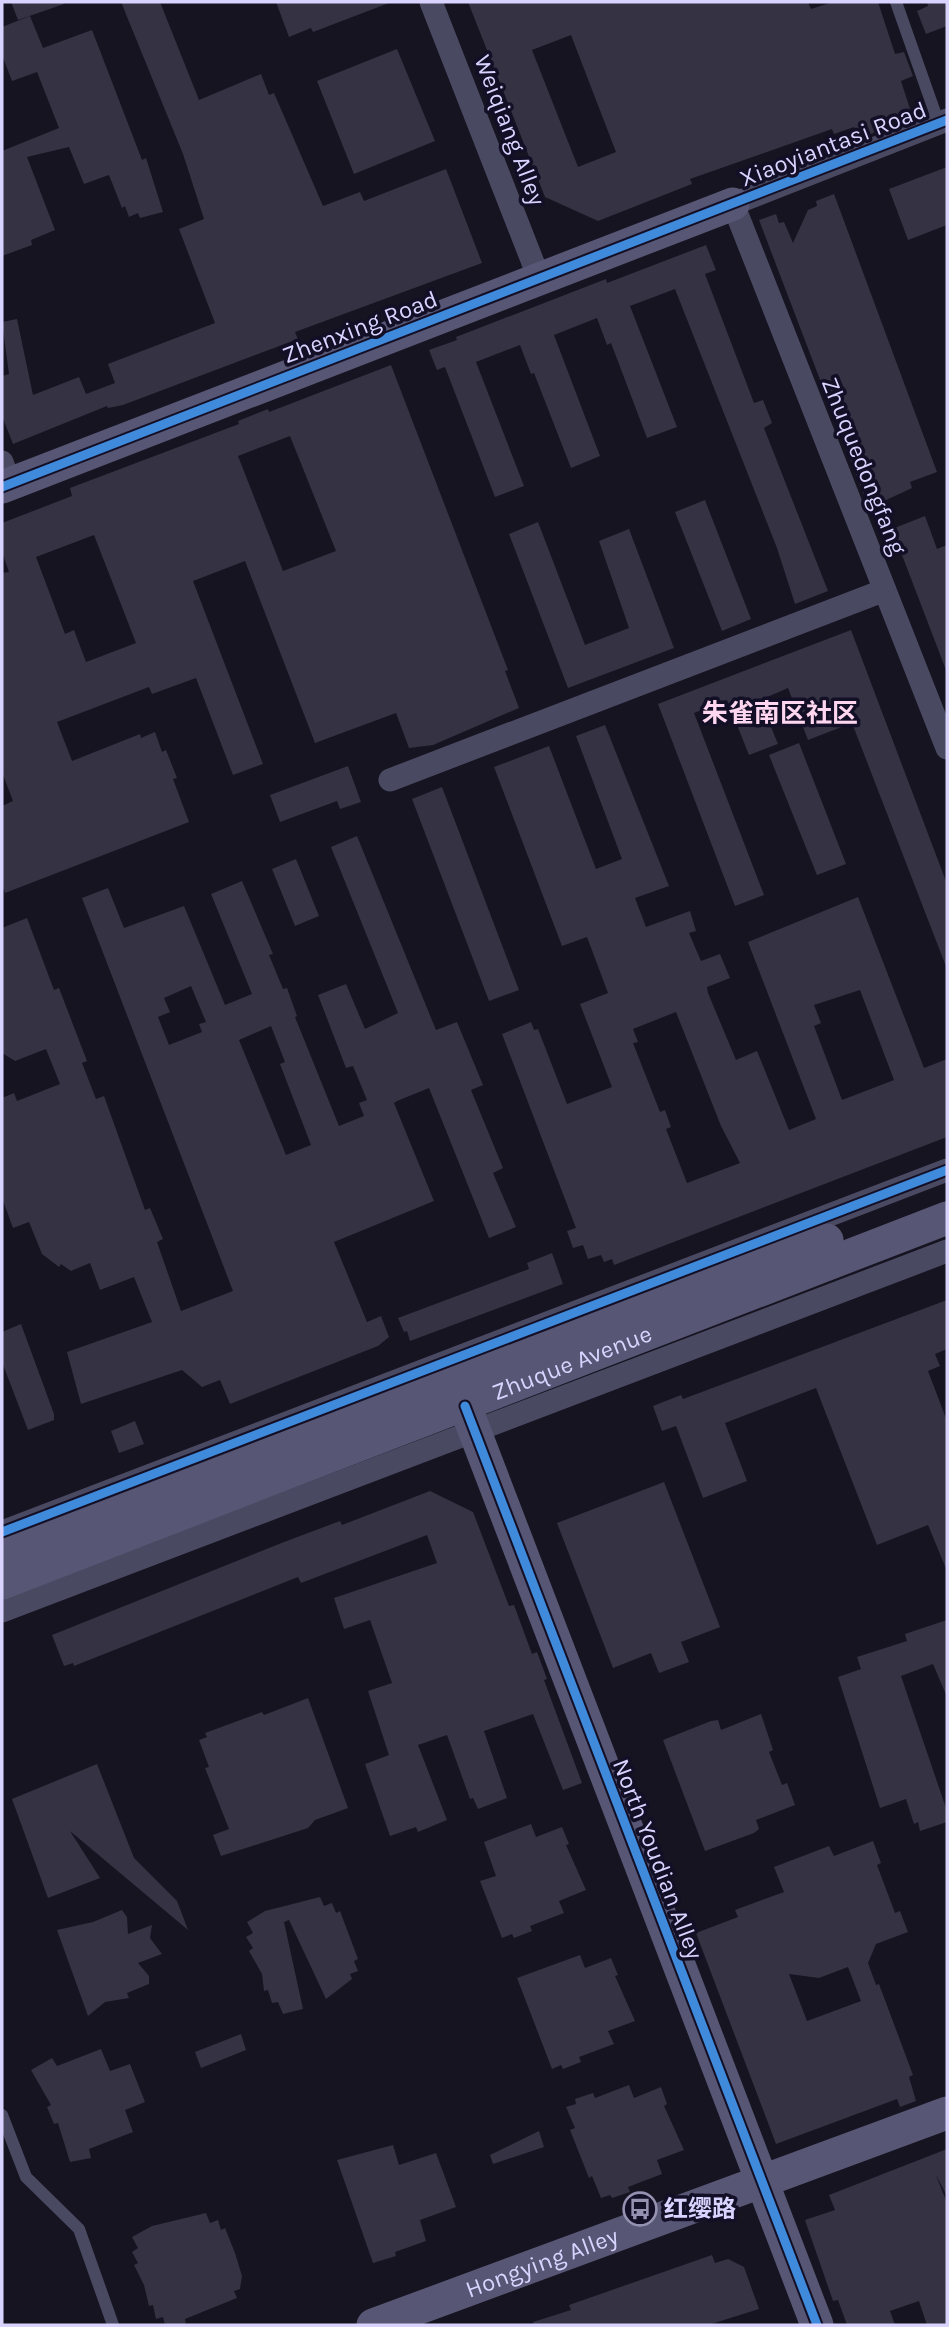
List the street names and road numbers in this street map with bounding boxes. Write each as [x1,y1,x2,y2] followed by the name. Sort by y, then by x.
[468,51,552,209] street label: Weiqiang Alley
[736,95,930,193] street label: Xiaoyiantasi Road
[278,285,442,369] street label: Zhenxing Road
[816,373,913,559] street label: Zhuquedongfang
[488,1319,656,1406] street label: Zhuque Avenue
[607,1755,709,1963] street label: North Youdian Alley
[462,2222,622,2304] street label: Hongying Alley

